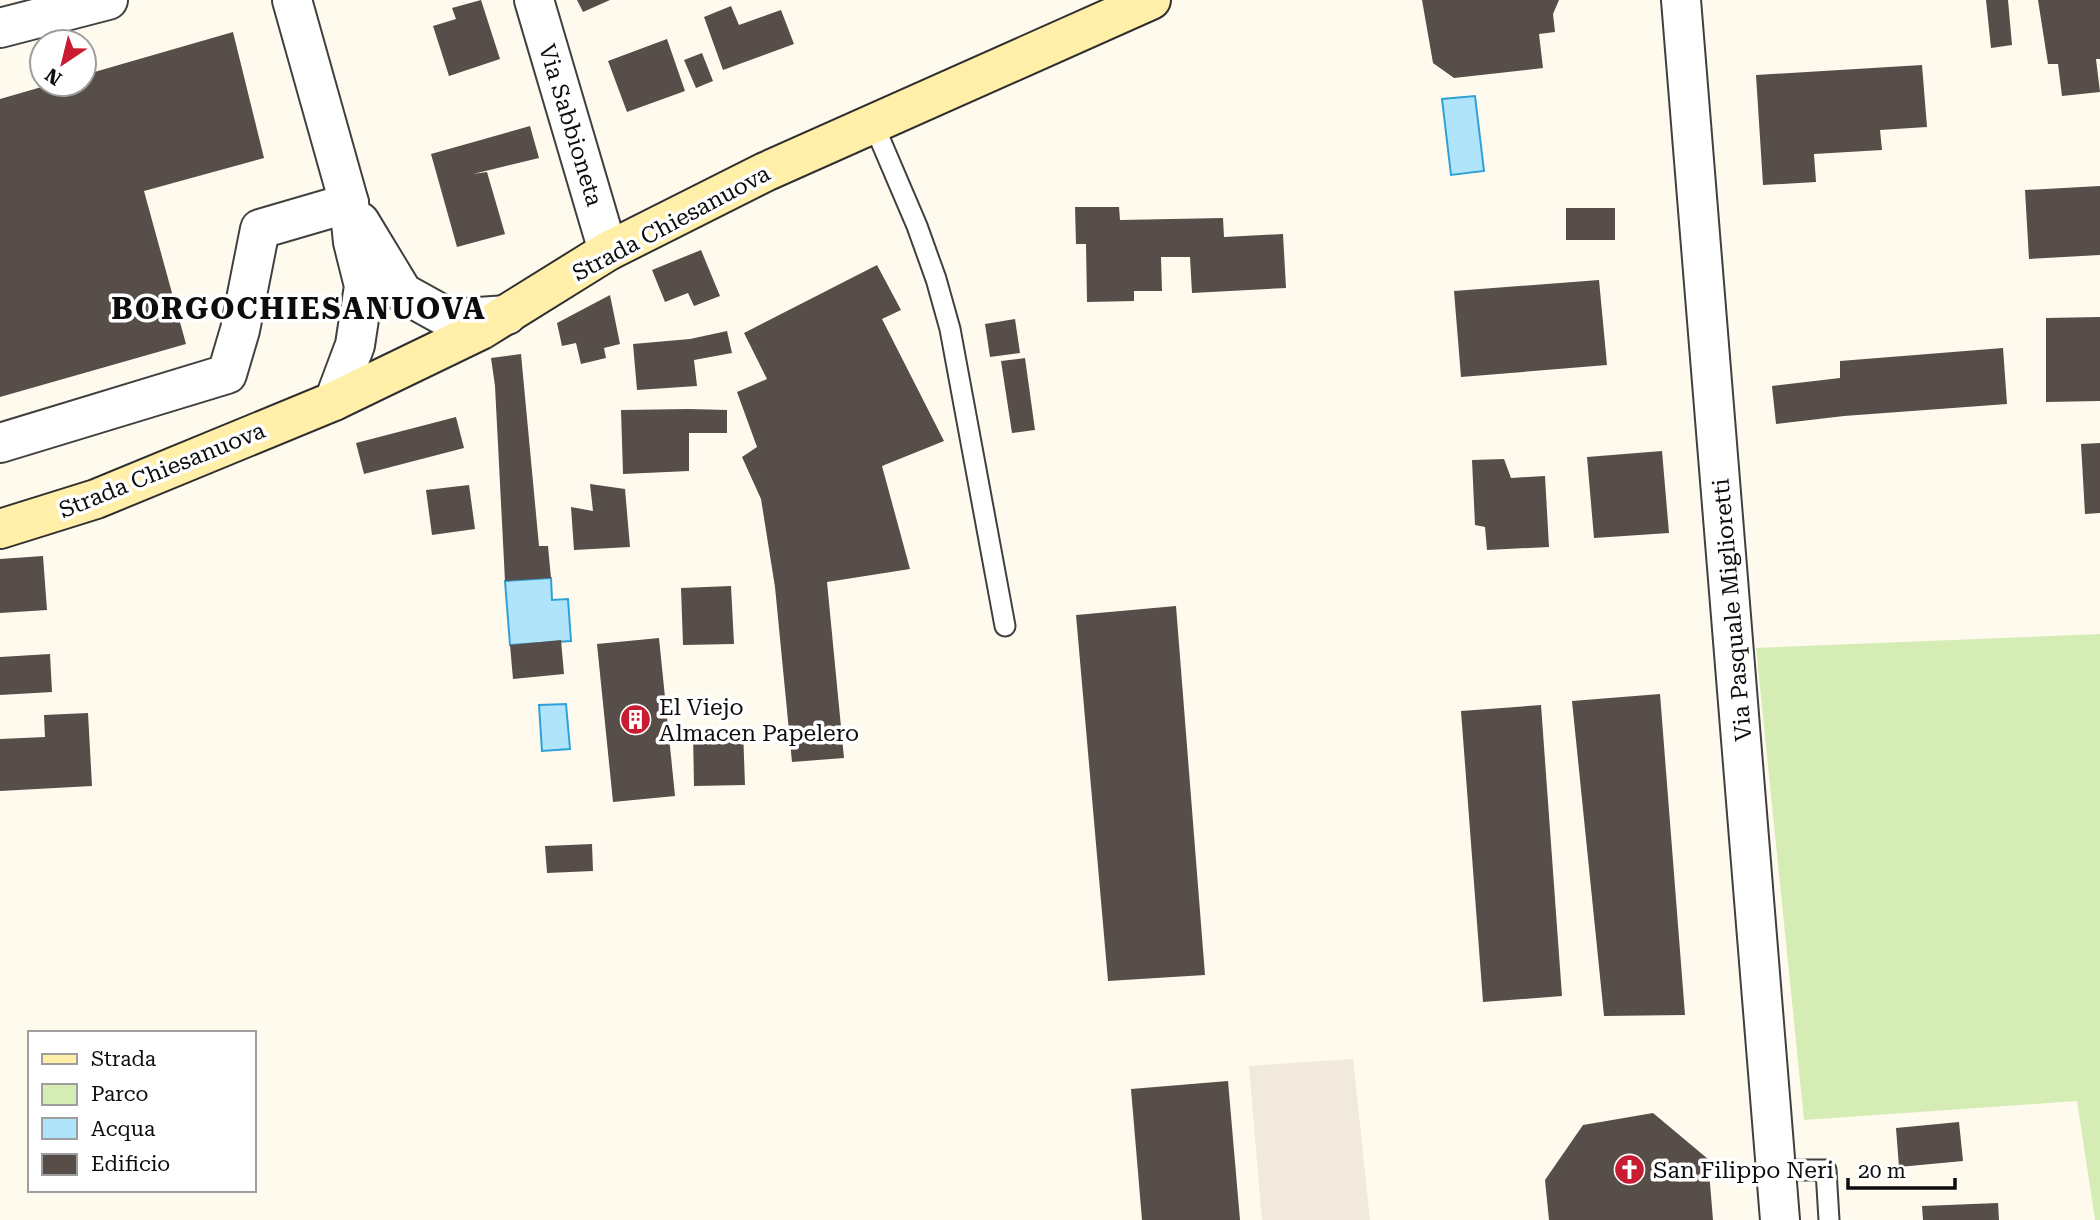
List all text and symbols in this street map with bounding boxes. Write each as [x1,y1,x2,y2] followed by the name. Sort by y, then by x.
[28,28,98,98] north arrow
[533,41,608,210] street label: Via Sabbioneta
[41,63,66,90] text: N
[568,160,775,287] street label: Strada Chiesanuova
[111,291,487,326] district label: BORGOCHIESANUOVA
[55,417,270,524] street label: Strada Chiesanuova
[1708,477,1757,742] street label: Via Pasquale Miglioretti
[659,694,859,747] place label: El Viejo Almacen Papelero
[619,703,653,737] building icon: El Viejo Almacen Papelero
[28,1031,256,1192] legend
[91,1047,157,1071] text: Strada
[91,1082,148,1106] text: Parco
[91,1117,156,1141] text: Acqua
[1848,1146,1955,1190] scale bar
[91,1152,170,1176] text: Edificio
[1613,1153,1647,1187] church icon: San Filippo Neri
[1653,1157,1834,1184] place label: San Filippo Neri
[1858,1159,1906,1183] text: 20 m

